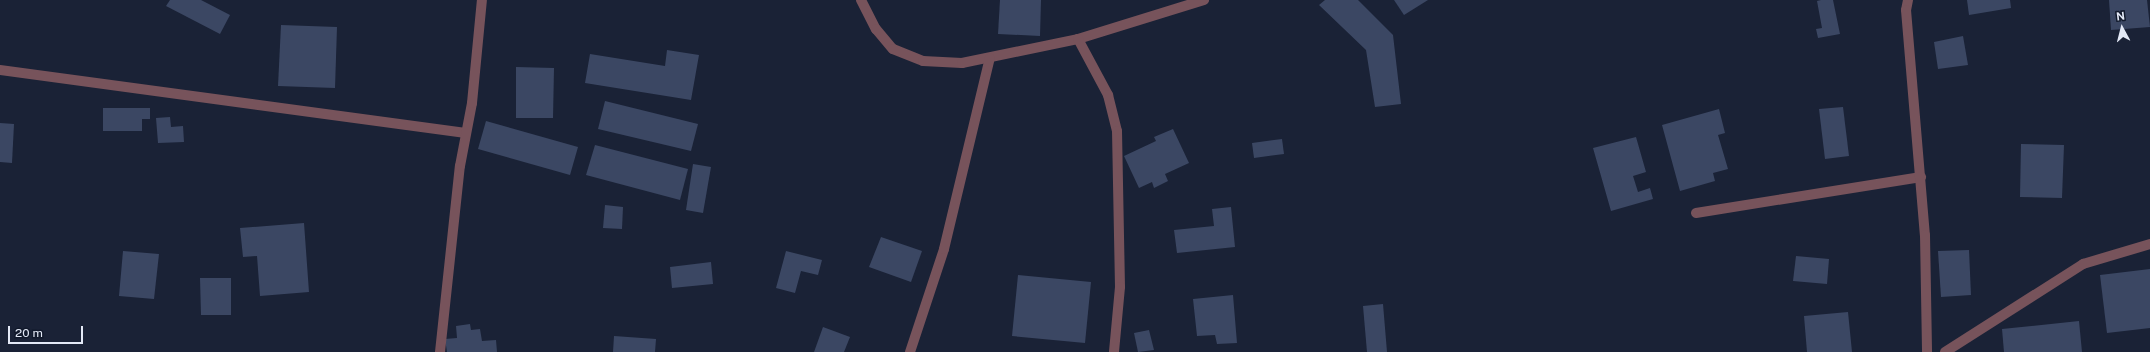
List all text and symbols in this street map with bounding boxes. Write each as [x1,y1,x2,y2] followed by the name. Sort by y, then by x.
[2102,8,2142,48] north arrow
[2116,10,2126,23] text: N
[10,318,85,344] scale bar
[15,326,43,340] text: 20 m

